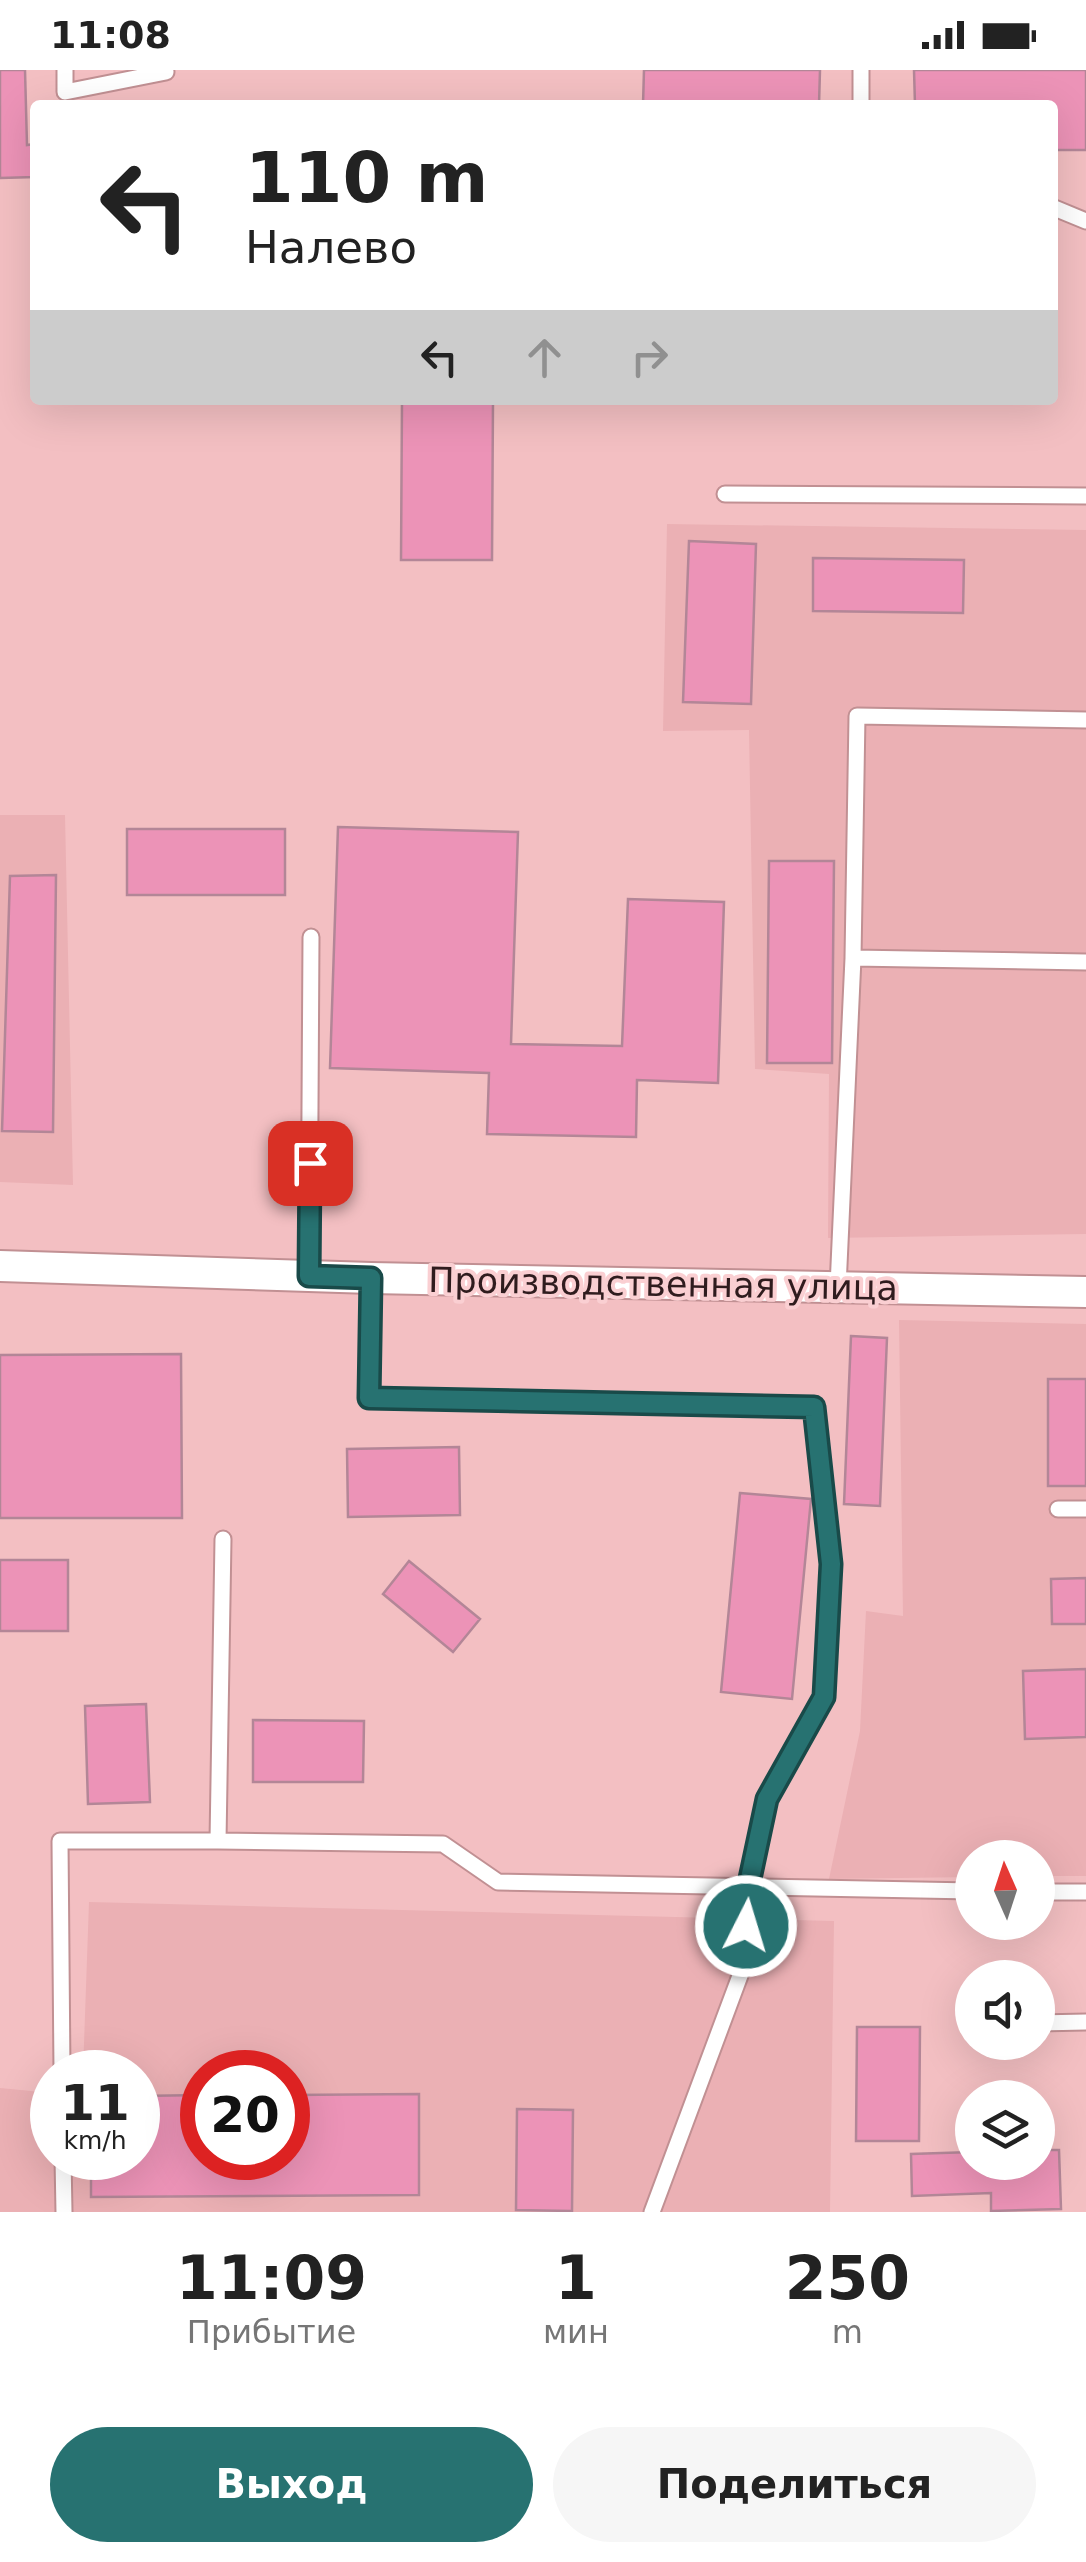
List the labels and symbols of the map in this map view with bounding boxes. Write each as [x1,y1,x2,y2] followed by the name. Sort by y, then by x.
[268,1121,353,1206] pin
[428,1260,898,1308] street label: Производственная улица
[955,1840,1055,1940] north arrow
[694,1874,798,1978] position arrow
[180,2050,310,2180] speed limit sign: 20

